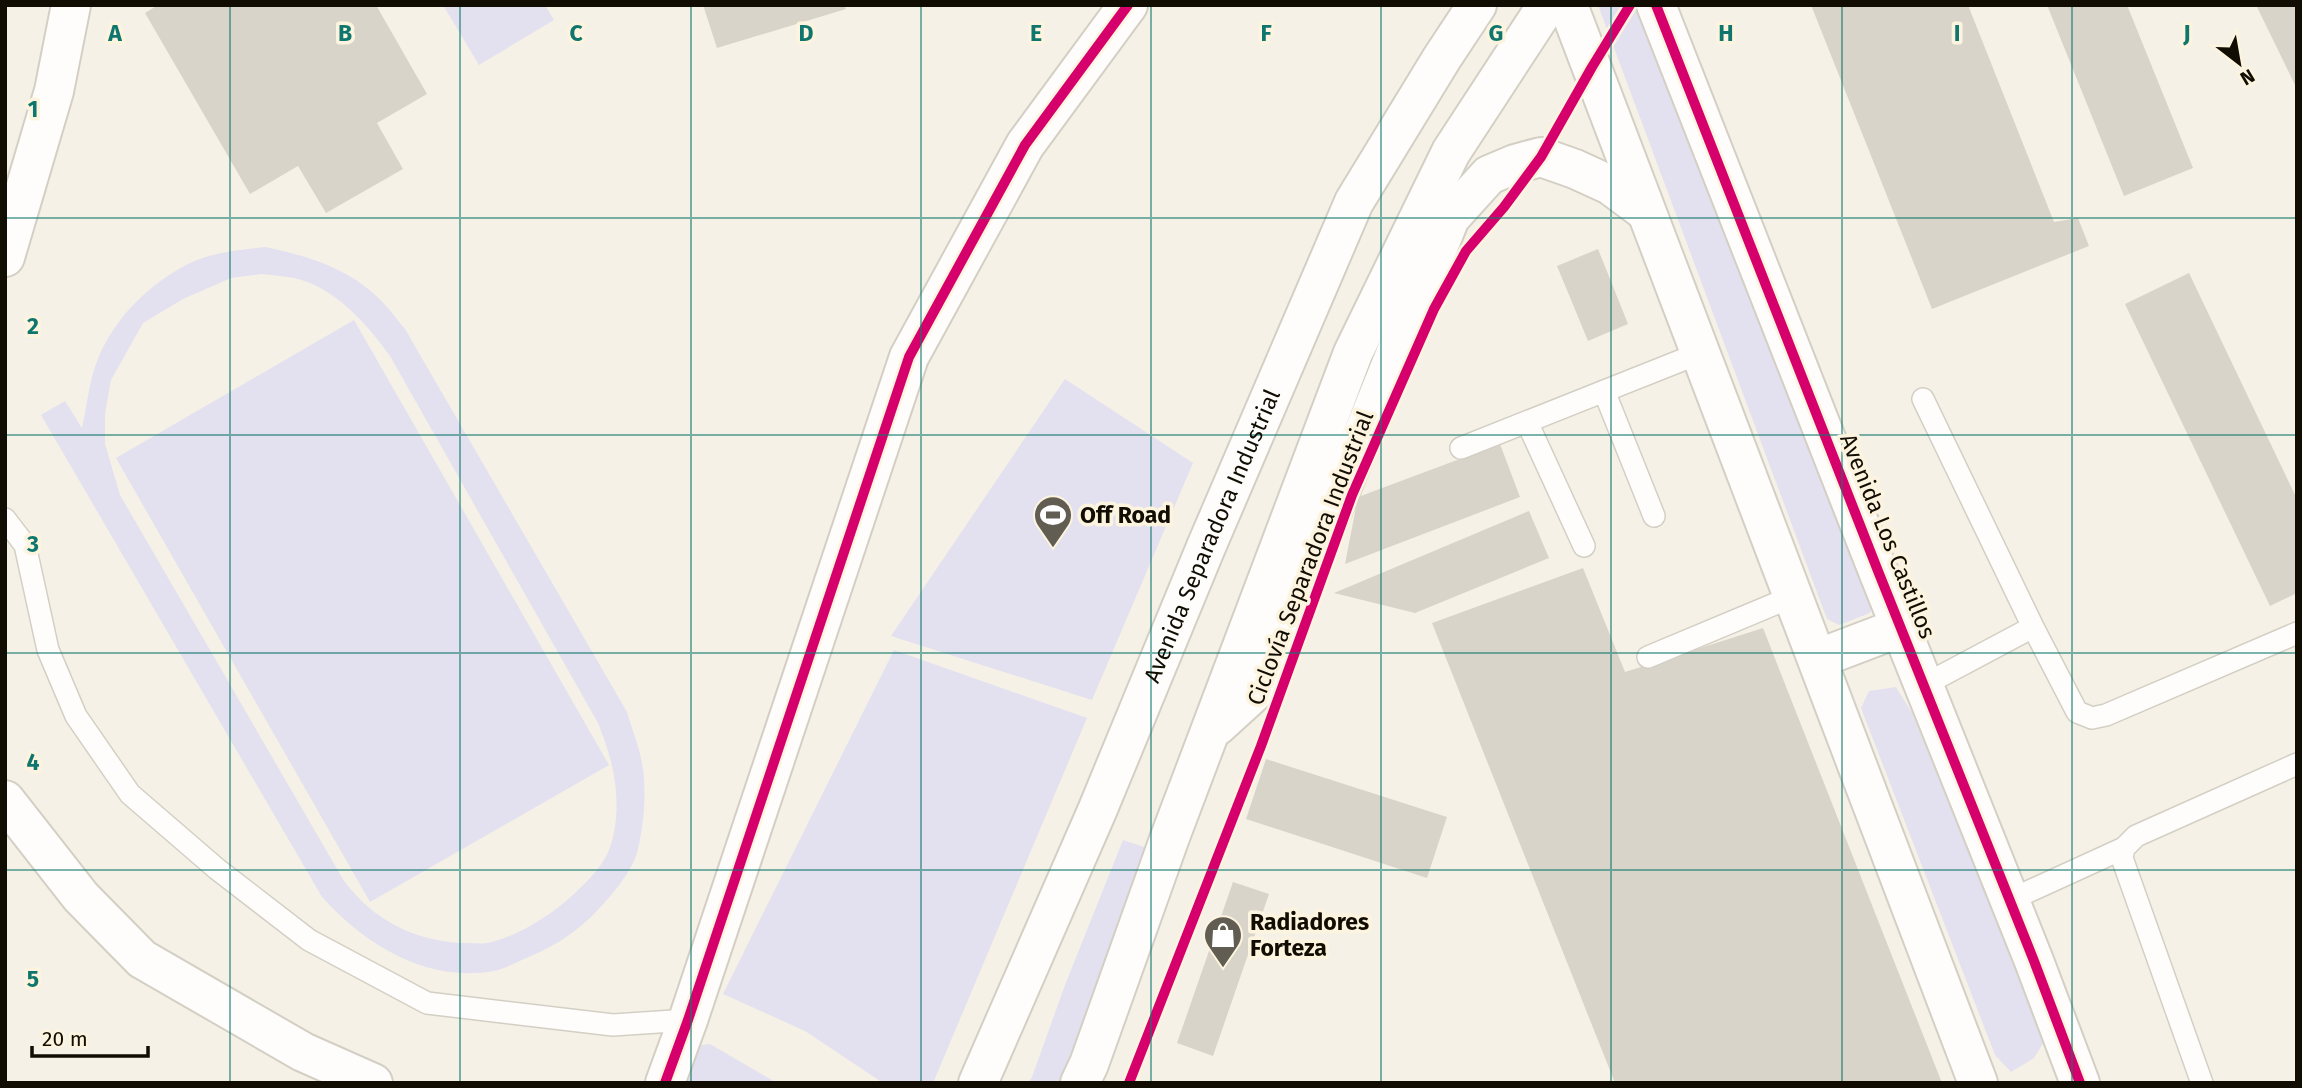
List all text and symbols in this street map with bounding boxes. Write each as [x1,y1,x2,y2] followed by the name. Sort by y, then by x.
[107,19,122,47] text: A
[338,19,352,47] text: B
[569,19,583,47] text: C
[799,19,814,47] text: D
[1030,19,1042,47] text: E
[1260,19,1272,47] text: F
[1489,19,1503,47] text: G
[1718,19,1734,47] text: H
[1954,19,1960,47] text: I
[2182,19,2191,47] text: J
[2204,28,2274,98] north arrow
[2236,64,2259,90] text: N
[28,95,38,123] text: 1
[27,312,39,340] text: 2
[1138,385,1286,687] street label: Avenida Separadora Industrial
[1241,407,1379,709] street label: Ciclovía Separadora Industrial
[1834,429,1942,643] street label: Avenida Los Castillos
[1032,494,1074,549] sports icon: Off Road
[1080,501,1171,529] place label: Off Road
[26,530,39,558] text: 3
[27,748,40,776] text: 4
[1250,908,1369,962] place label: Radiadores Forteza
[1202,914,1244,969] shop icon: Radiadores Forteza
[27,965,39,993] text: 5
[32,1014,147,1058] scale bar
[42,1026,88,1052] text: 20 m

